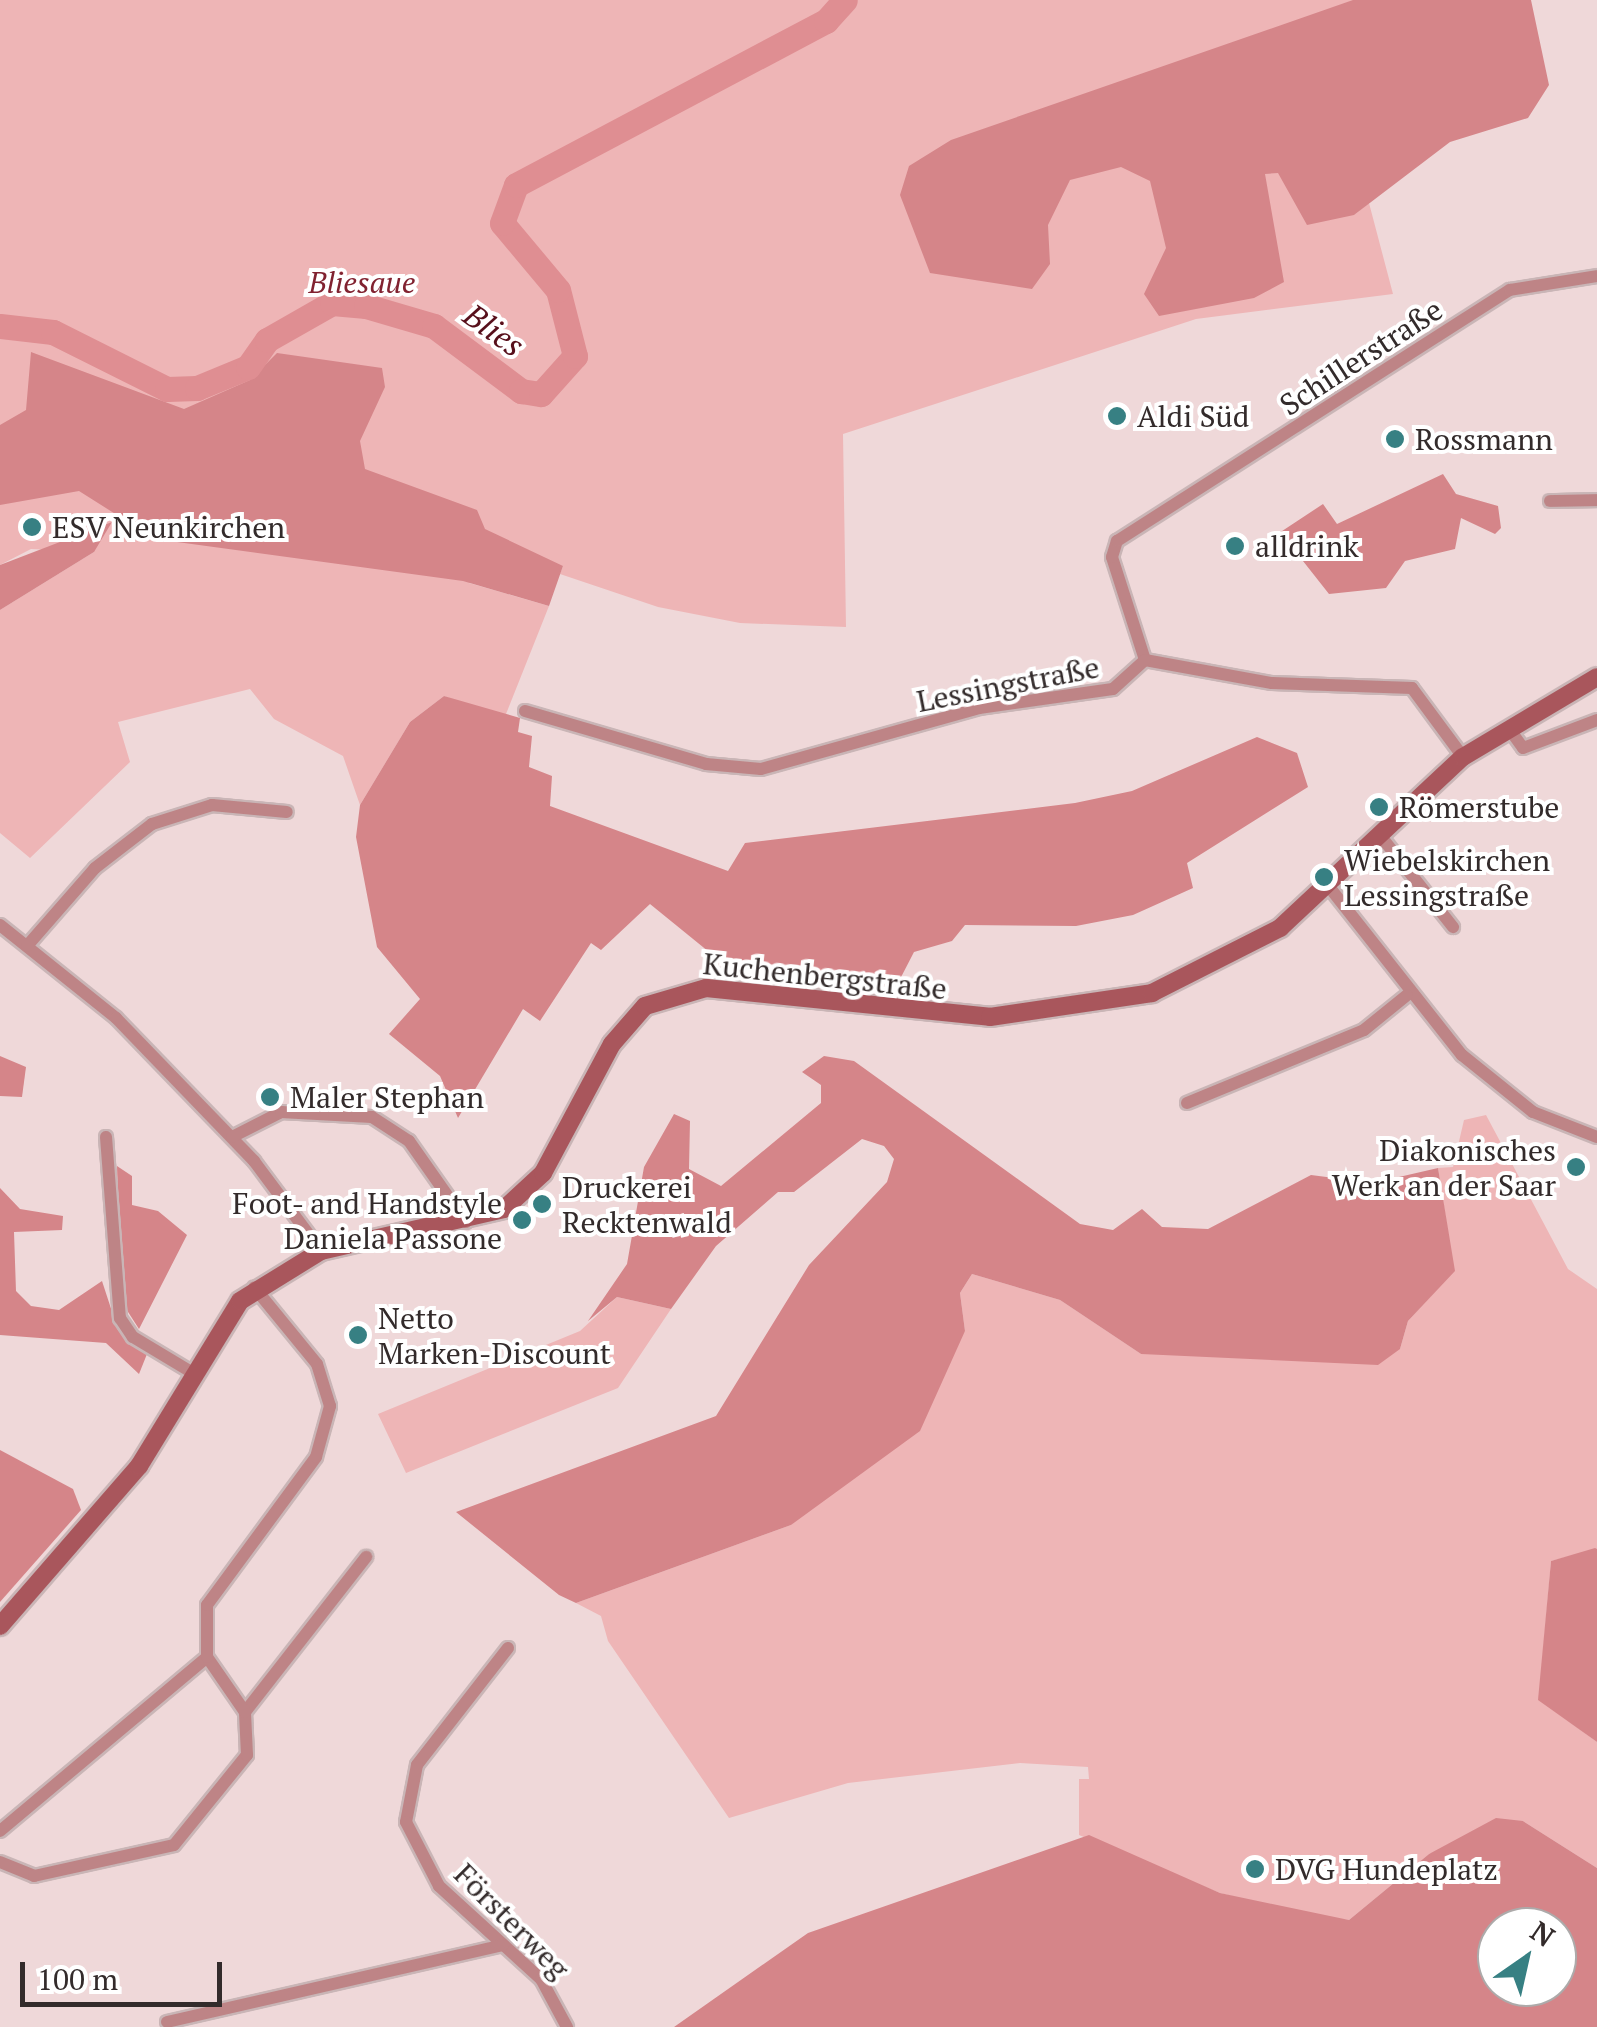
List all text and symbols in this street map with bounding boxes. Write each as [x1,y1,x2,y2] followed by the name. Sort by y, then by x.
[309,264,415,300] park label: Bliesaue
[1273,291,1449,423] street label: Schillerstraße
[456,295,532,365] water label: Blies
[1137,398,1249,434] place label: Aldi Süd
[1106,405,1128,427] marker: Aldi Süd
[1415,421,1553,457] place label: Rossmann
[1384,428,1406,450] marker: Rossmann
[52,509,286,545] place label: ESV Neunkirchen
[21,516,43,538] marker: ESV Neunkirchen
[1255,528,1359,564] place label: alldrink
[1224,535,1246,557] marker: alldrink
[914,649,1102,719] street label: Lessingstraße
[1399,789,1559,825] place label: Römerstube
[1368,796,1390,818] marker: Römerstube
[1344,842,1550,912] place label: Wiebelskirchen Lessingstraße
[1313,866,1335,888] marker: Wiebelskirchen Lessingstraße
[701,945,949,1007] street label: Kuchenbergstraße
[290,1079,484,1115] place label: Maler Stephan
[259,1086,281,1108] marker: Maler Stephan
[1332,1132,1556,1202] place label: Diakonisches Werk an der Saar
[1565,1156,1587,1178] marker: Diakonisches Werk an der Saar
[562,1169,732,1240] place label: Druckerei Recktenwald
[231,1185,502,1256] place label: Foot- and Handstyle Daniela Passone
[531,1193,553,1215] marker: Druckerei Recktenwald
[511,1209,533,1231] marker: Foot- and Handstyle Daniela Passone
[378,1300,611,1370] place label: Netto Marken-Discount
[347,1324,369,1346] marker: Netto Marken-Discount
[1275,1851,1498,1887] place label: DVG Hundeplatz
[447,1856,577,1986] street label: Försterweg
[1244,1858,1266,1880] marker: DVG Hundeplatz
[1477,1907,1577,2007] north arrow
[1524,1912,1562,1955] text: N
[25,1942,228,2004] scale bar
[37,1959,118,1999] text: 100 m

